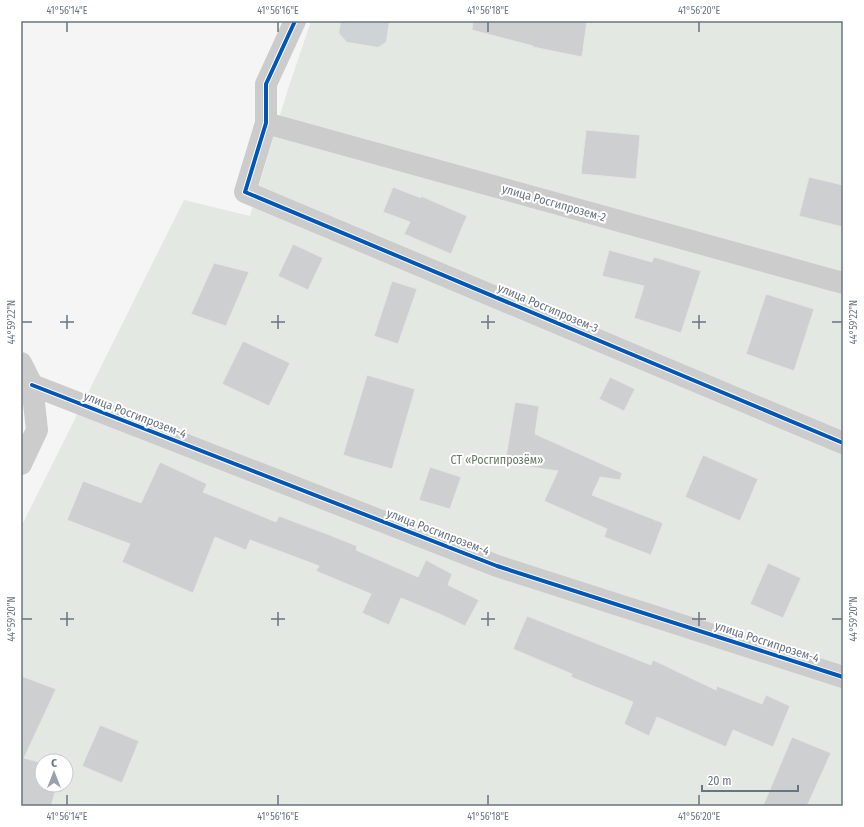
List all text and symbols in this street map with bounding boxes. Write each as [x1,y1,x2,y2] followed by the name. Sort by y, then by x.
[47,5,88,17] text: 41°56'14"E
[257,5,299,17] text: 41°56'16"E
[467,5,509,17] text: 41°56'18"E
[678,5,720,17] text: 41°56'20"E
[500,181,608,225] street label: улица Росгипрозем-2
[496,281,600,335] street label: улица Росгипрозем-3
[6,300,18,344] text: 44°59'22"N
[848,300,860,344] text: 44°59'22"N
[82,389,188,441] street label: улица Росгипрозем-4
[451,453,543,467] park label: СТ «Росгипрозём»
[385,506,491,558] street label: улица Росгипрозем-4
[6,596,18,642] text: 44°59'20"N
[848,596,860,642] text: 44°59'20"N
[713,619,821,666] street label: улица Росгипрозем-4
[34,753,74,793] north arrow
[51,757,57,770] text: С
[702,767,798,793] scale bar
[708,774,732,788] text: 20 m
[47,811,88,823] text: 41°56'14"E
[257,811,299,823] text: 41°56'16"E
[467,811,509,823] text: 41°56'18"E
[678,811,720,823] text: 41°56'20"E

